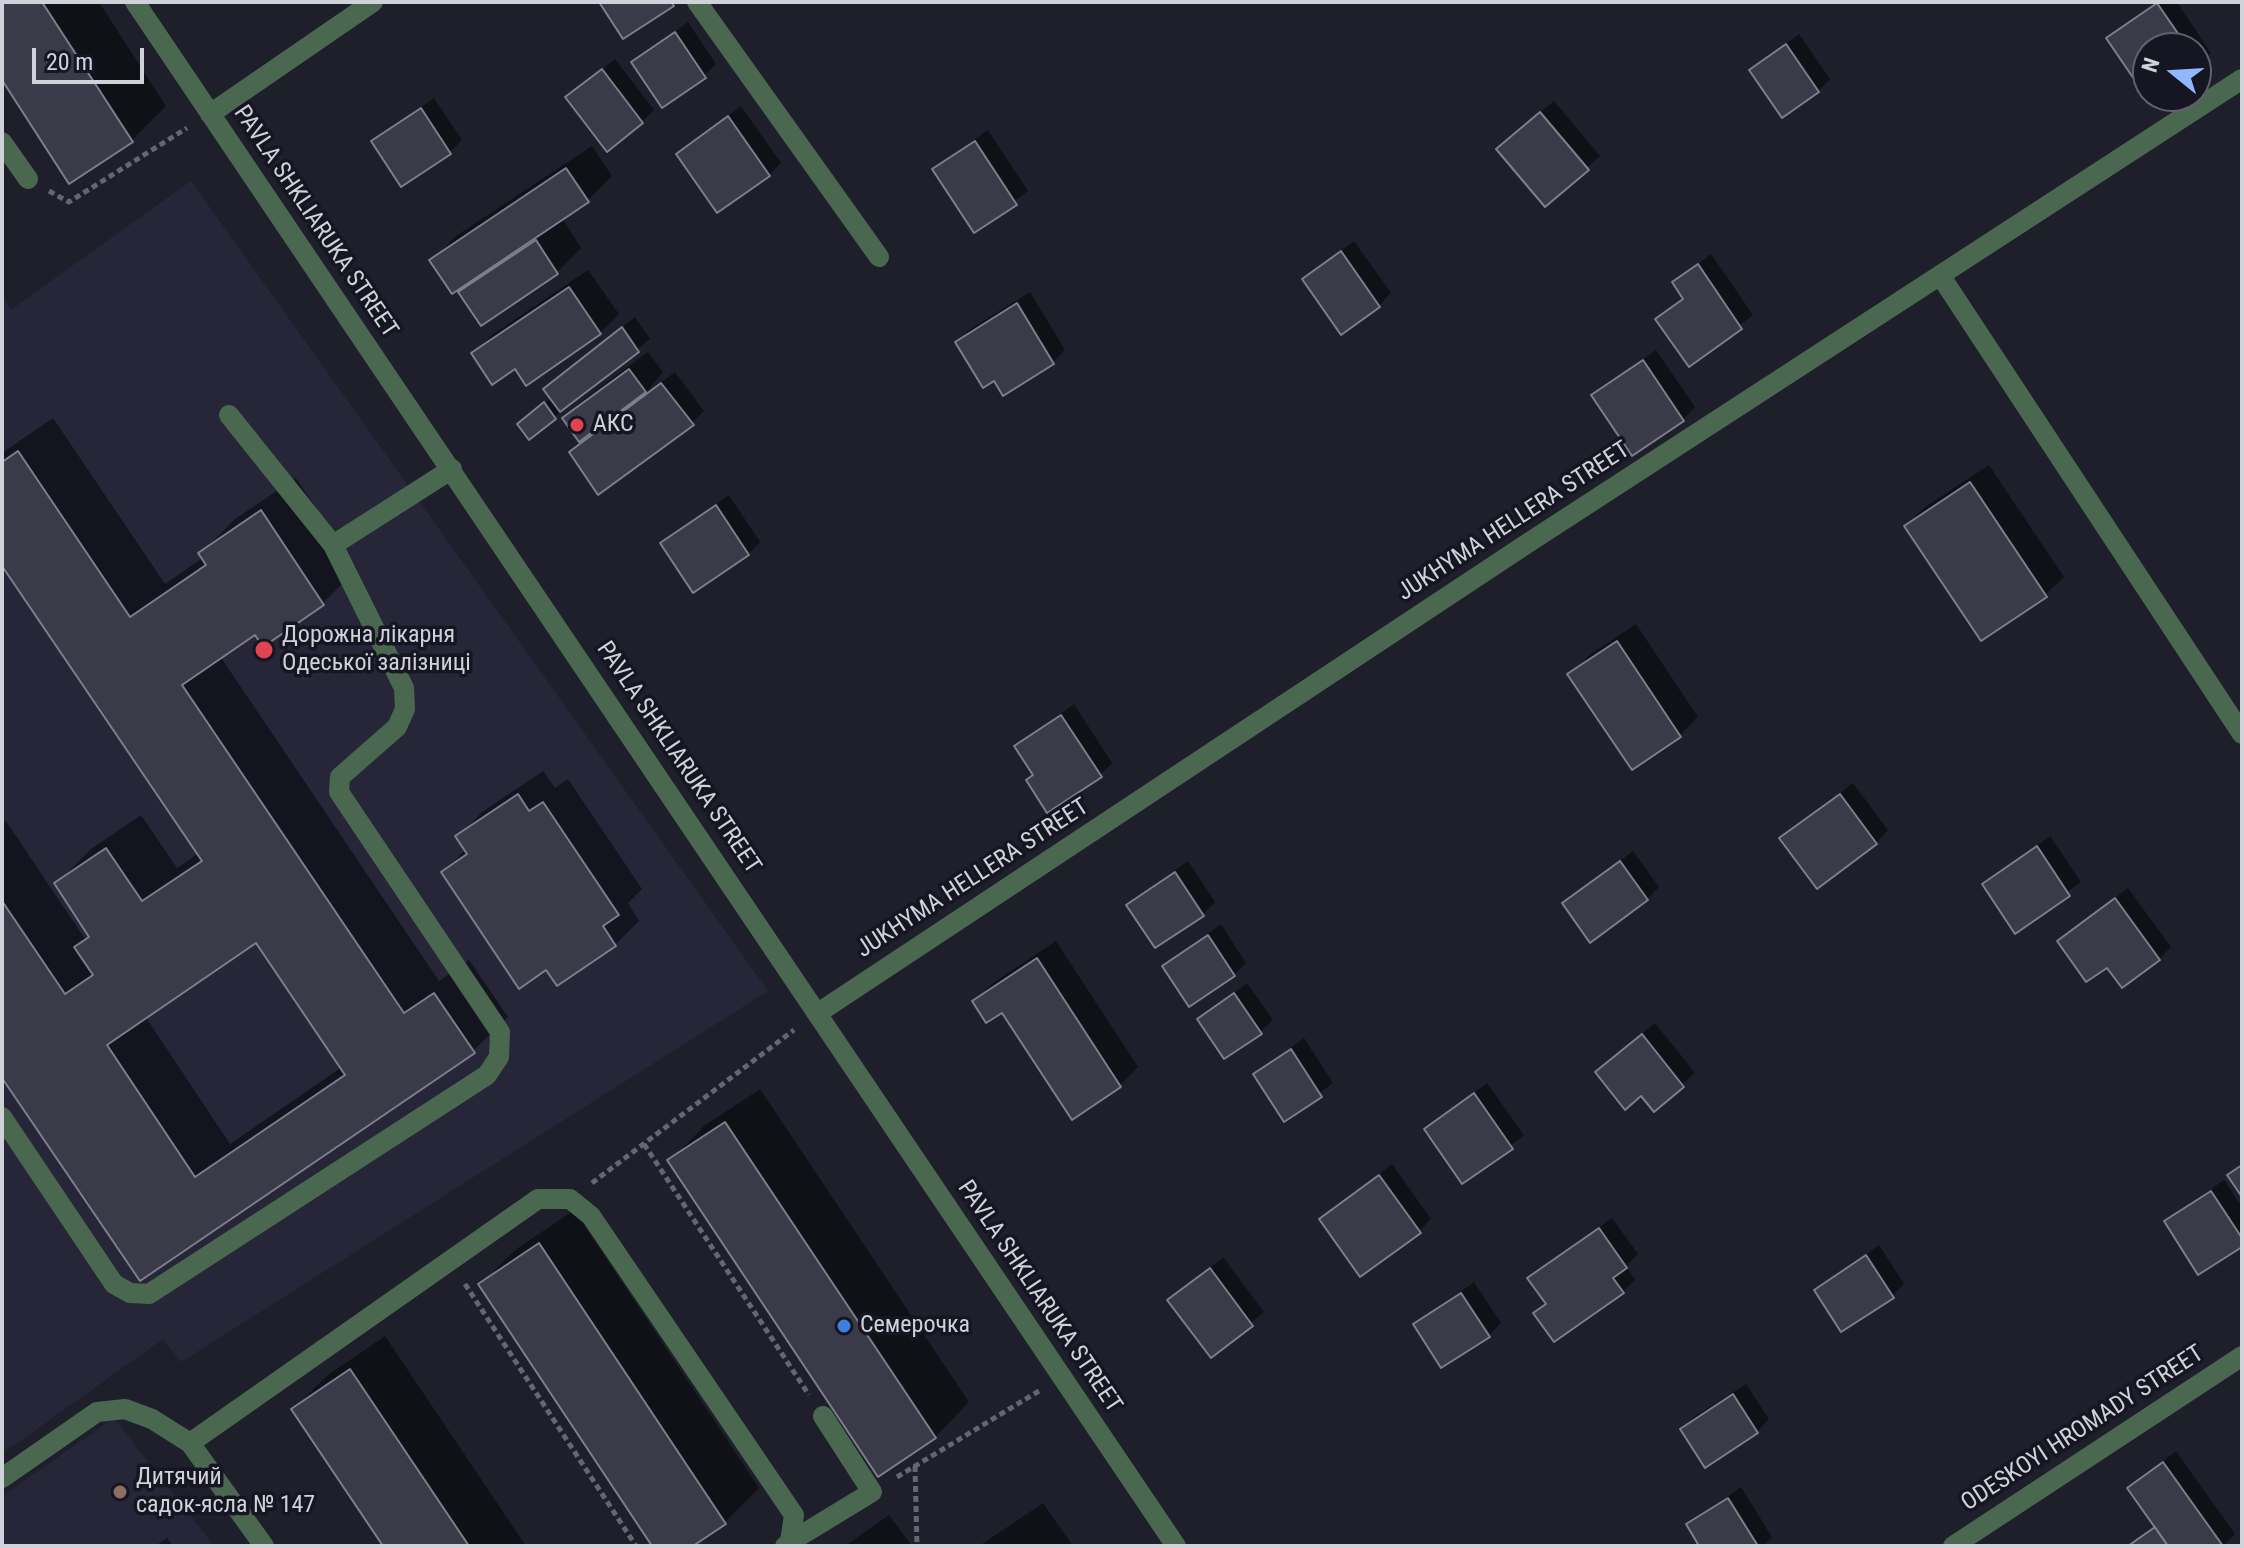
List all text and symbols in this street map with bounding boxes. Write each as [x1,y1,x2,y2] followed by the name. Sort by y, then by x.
[36,32,148,82] scale bar
[2132,32,2212,112] north arrow
[46,48,93,76] text: 20 m
[2137,55,2165,75] text: N
[227,100,403,344] street label: PAVLA SHKLIARUKA STREET
[593,411,634,439] place label: АКС
[568,416,586,434] marker: АКС
[1393,436,1635,608] street label: JUKHYMA HELLERA STREET
[282,622,471,678] place label: Дорожна лікарня Одеської залізниці
[590,636,766,880] street label: PAVLA SHKLIARUKA STREET
[253,639,275,661] marker: Дорожна лікарня Одеської залізниці
[852,793,1094,965] street label: JUKHYMA HELLERA STREET
[951,1175,1127,1419] street label: PAVLA SHKLIARUKA STREET
[860,1312,970,1340] place label: Семерочка
[835,1317,853,1335] marker: Семерочка
[1956,1340,2210,1518] street label: ODESKOYI HROMADY STREET
[136,1464,315,1520] place label: Дитячий садок-ясла № 147
[111,1483,129,1501] marker: Дитячий садок-ясла № 147

